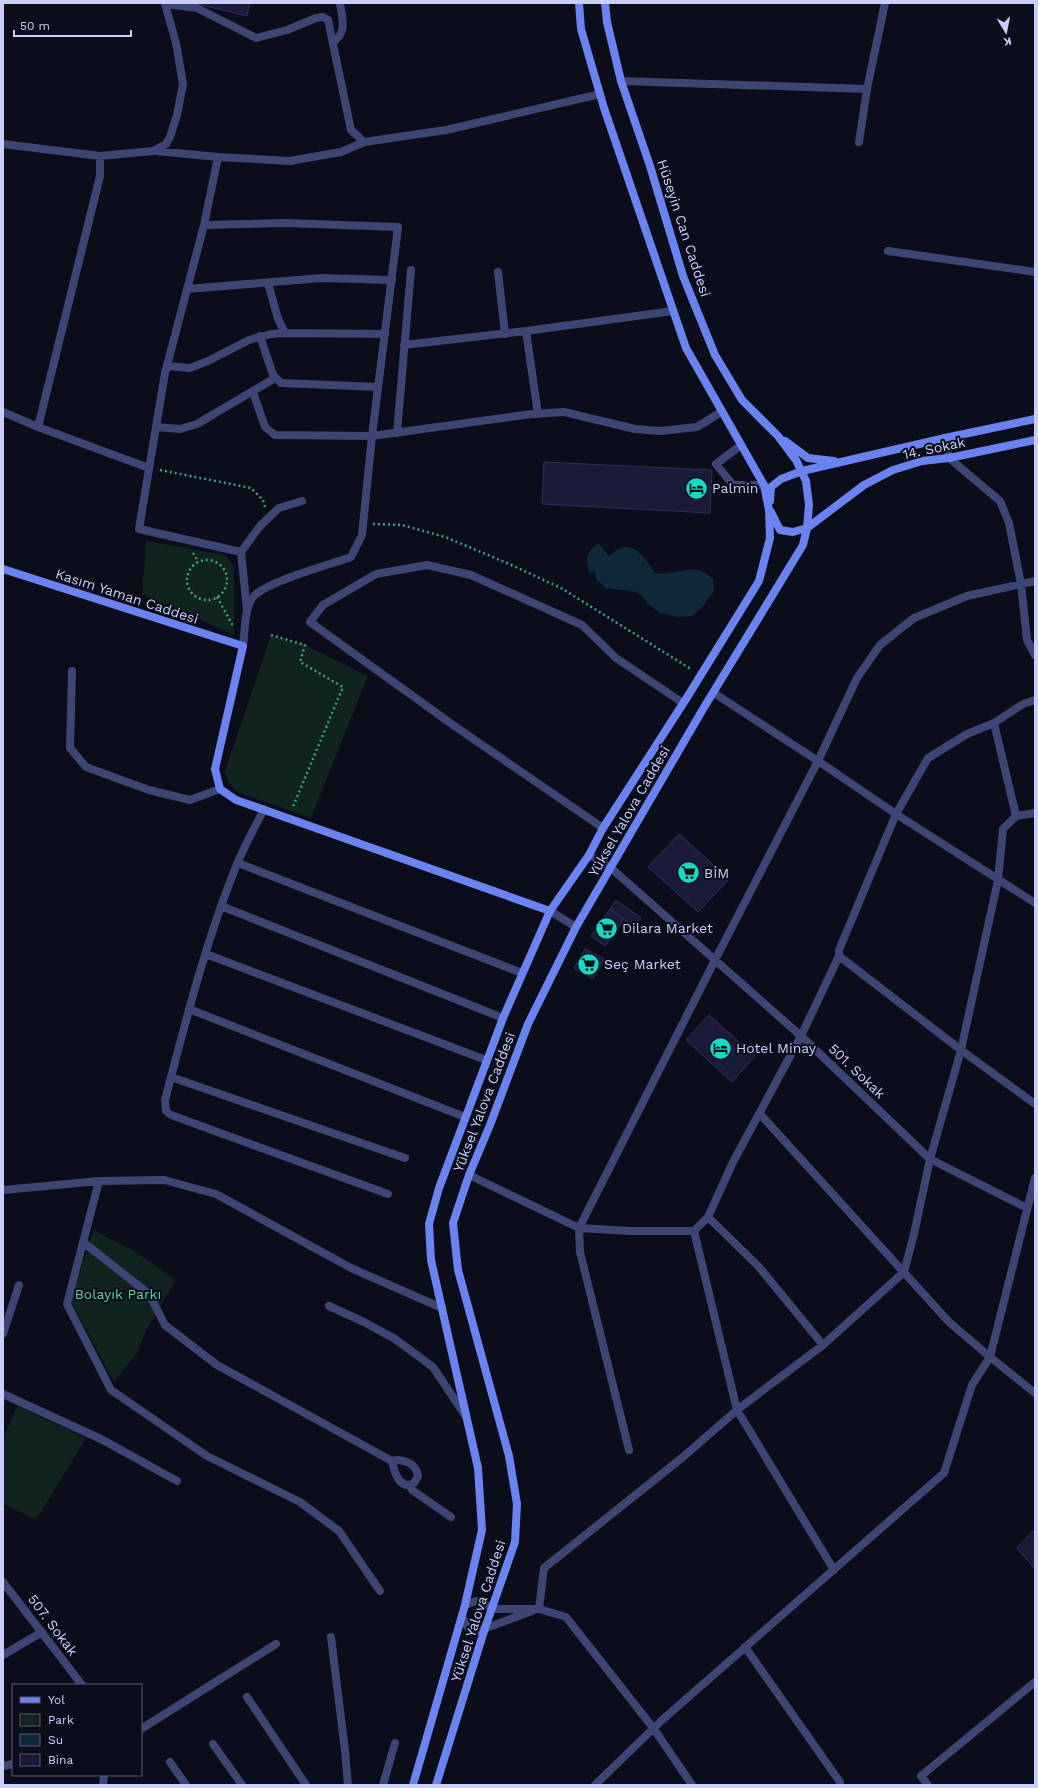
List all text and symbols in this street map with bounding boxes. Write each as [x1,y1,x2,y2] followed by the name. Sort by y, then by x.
[14,12,131,38] scale bar
[986,12,1026,52] north arrow
[20,19,50,33] text: 50 m
[1002,34,1013,48] text: K
[654,157,714,299] street label: Hüseyin Can Caddesi
[901,434,967,462] street label: 14. Sokak
[684,475,710,501] hotel icon: Palmin
[712,480,758,496] place label: Palmin
[54,565,200,627] street label: Kasım Yaman Caddesi
[585,743,673,879] street label: Yüksel Yalova Caddesi
[675,860,701,886] supermarket icon: BİM
[704,865,729,881] place label: BİM
[594,915,620,941] supermarket icon: Dilara Market
[622,920,713,936] place label: Dilara Market
[576,951,602,977] supermarket icon: Seç Market
[604,956,681,972] place label: Seç Market
[450,1030,518,1174] street label: Yüksel Yalova Caddesi
[707,1035,733,1061] hotel icon: Hotel Minay
[736,1040,817,1056] place label: Hotel Minay
[826,1040,888,1102] street label: 501. Sokak
[75,1286,161,1302] park label: Bolayık Parkı
[447,1538,509,1684] street label: Yüksel Yalova Caddesi
[25,1591,81,1659] street label: 507. Sokak
[12,1684,142,1776] legend
[48,1693,65,1707] text: Yol
[48,1713,74,1727] text: Park
[48,1733,63,1747] text: Su
[48,1753,73,1767] text: Bina

